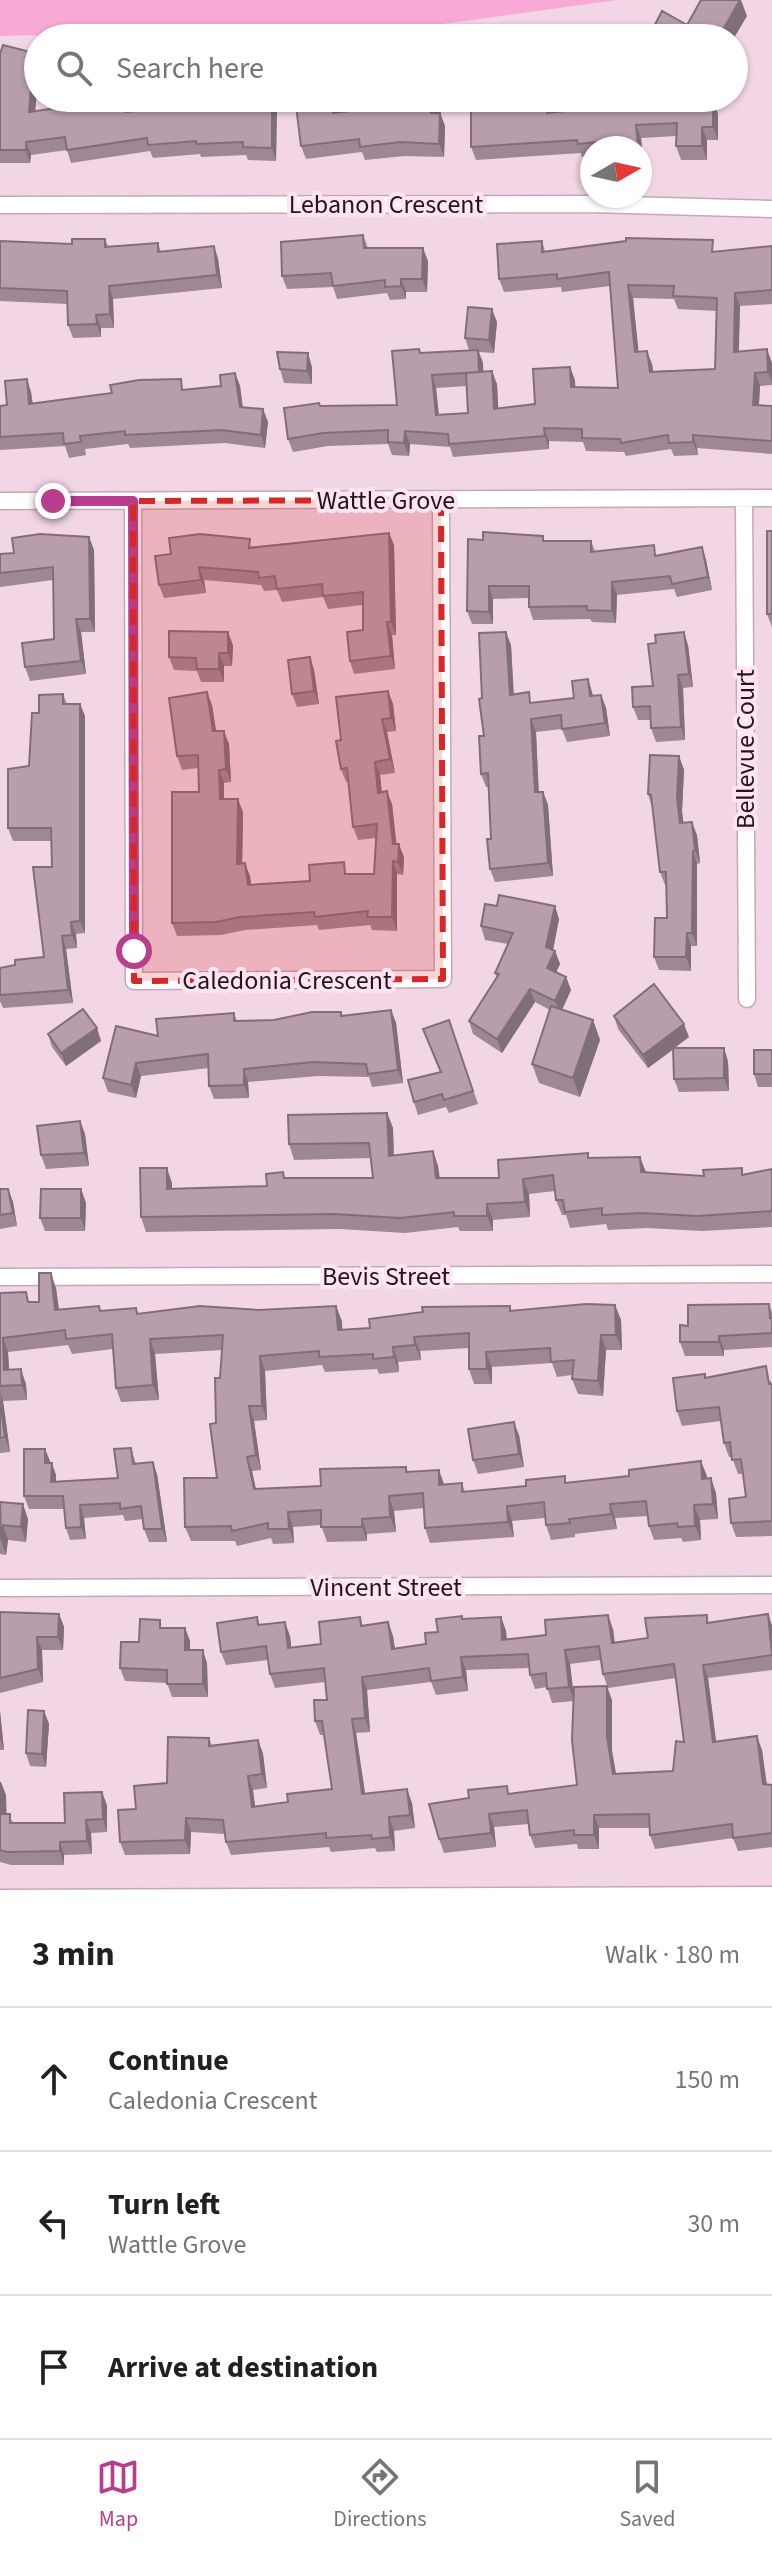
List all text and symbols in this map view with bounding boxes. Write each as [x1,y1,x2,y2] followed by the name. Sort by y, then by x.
[24,24,748,112] search box
[52,46,96,90] icon: search
[116,47,264,90] text: Search here
[580,136,652,208] north arrow
[289,186,484,223] street label: Lebanon Crescent
[317,482,455,519] street label: Wattle Grove
[35,483,71,519] route end
[727,669,764,829] street label: Bellevue Court
[116,933,152,969] route start
[182,962,392,999] street label: Caledonia Crescent
[322,1258,450,1295] street label: Bevis Street
[310,1569,462,1606] street label: Vincent Street
[32,1930,115,1979] text: 3 min
[605,1936,740,1973] text: Walk · 180 m
[108,2039,229,2082] text: Continue
[32,2057,76,2101] icon: ahead
[674,2061,740,2098] text: 150 m
[108,2082,318,2119] text: Caledonia Crescent
[108,2183,220,2226] text: Turn left
[32,2201,76,2245] icon: left
[687,2205,740,2242] text: 30 m
[108,2226,246,2263] text: Wattle Grove
[32,2345,76,2389] icon: arrive
[108,2346,378,2389] text: Arrive at destination
[96,2455,140,2535] tab: Map
[333,2455,426,2535] tab: Directions
[619,2455,676,2535] tab: Saved

